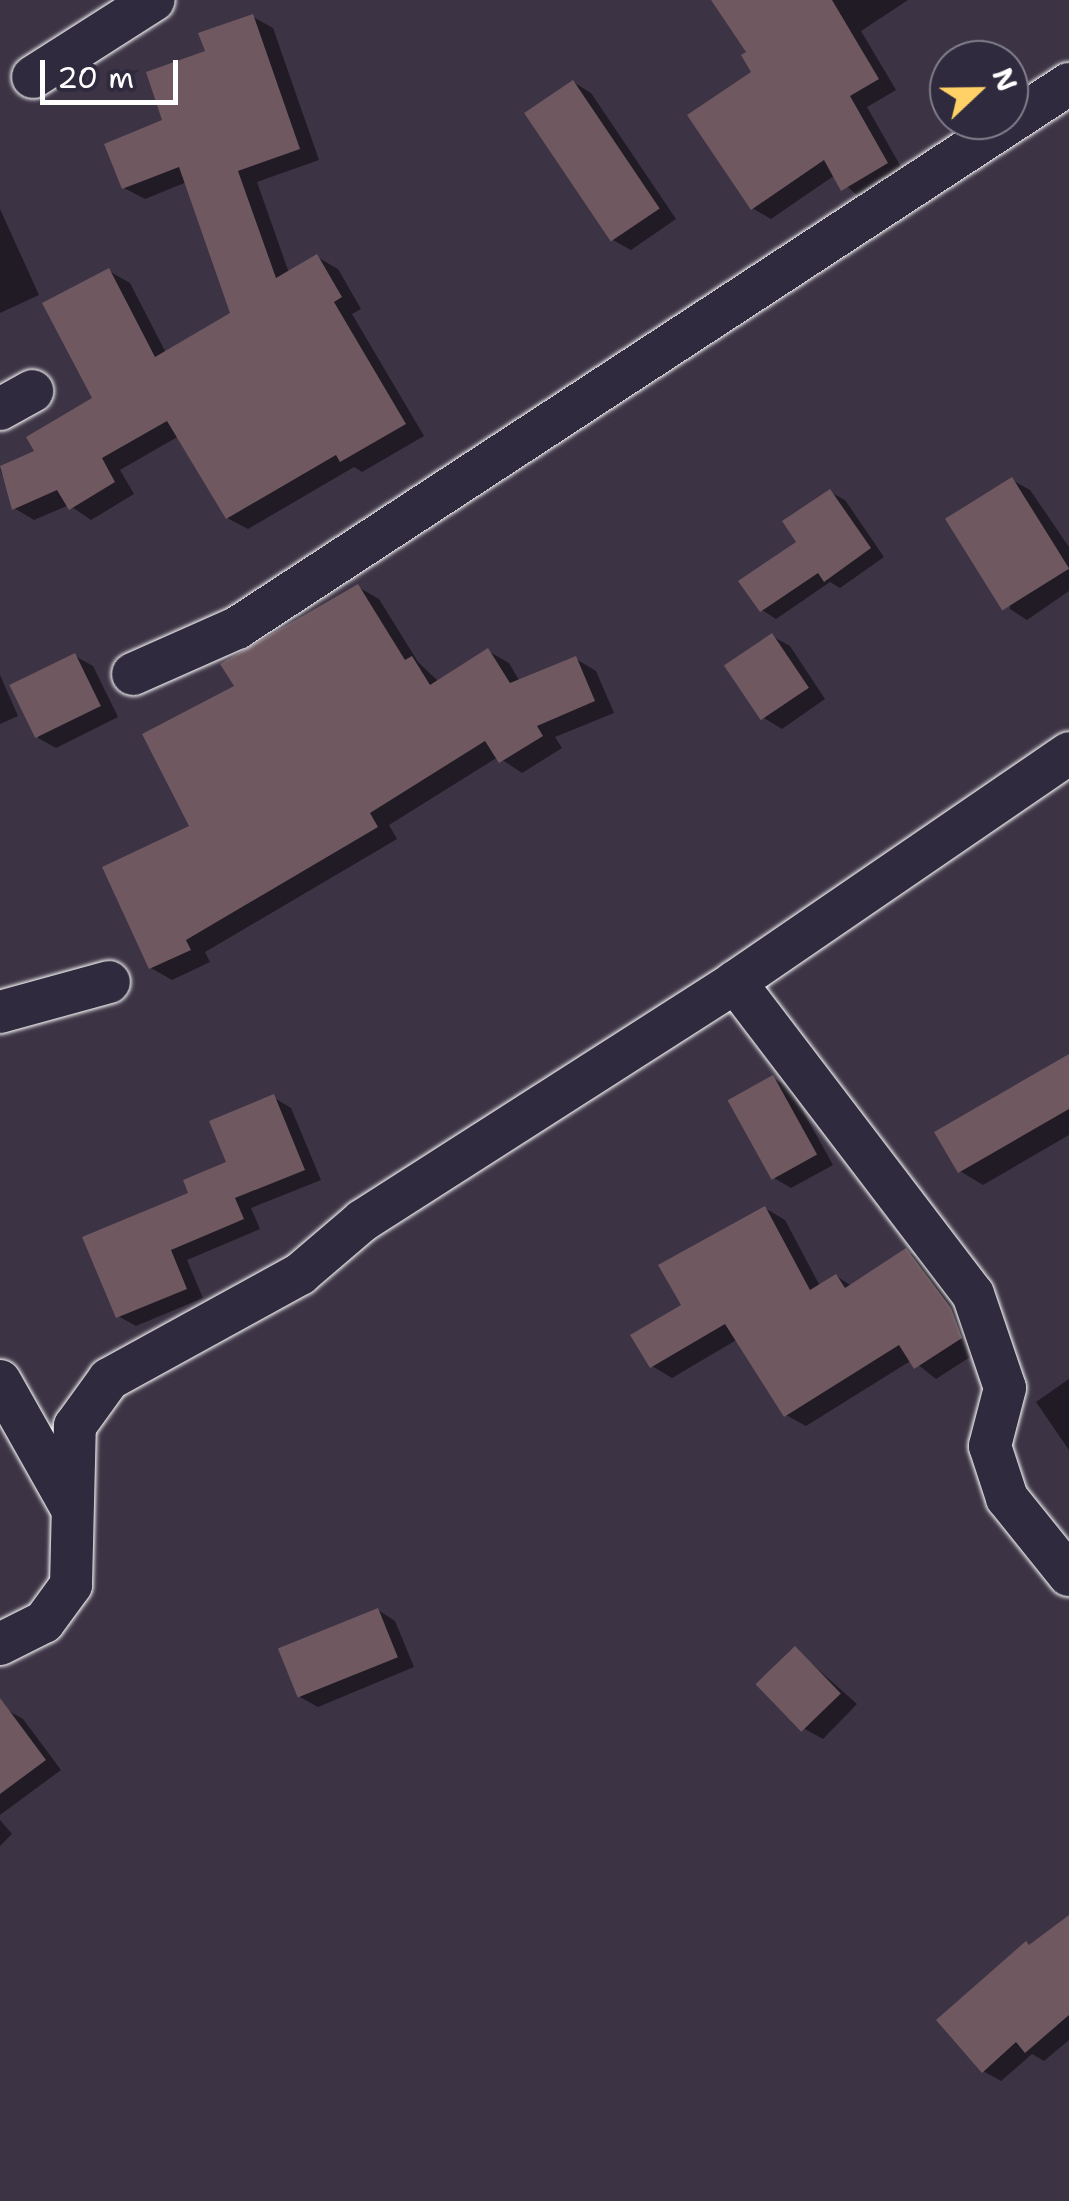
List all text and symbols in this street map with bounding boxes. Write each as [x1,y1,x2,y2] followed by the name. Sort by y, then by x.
[45,40,182,102] scale bar
[929,40,1029,140] north arrow
[57,57,134,98] text: 20 m
[983,62,1027,97] text: N

